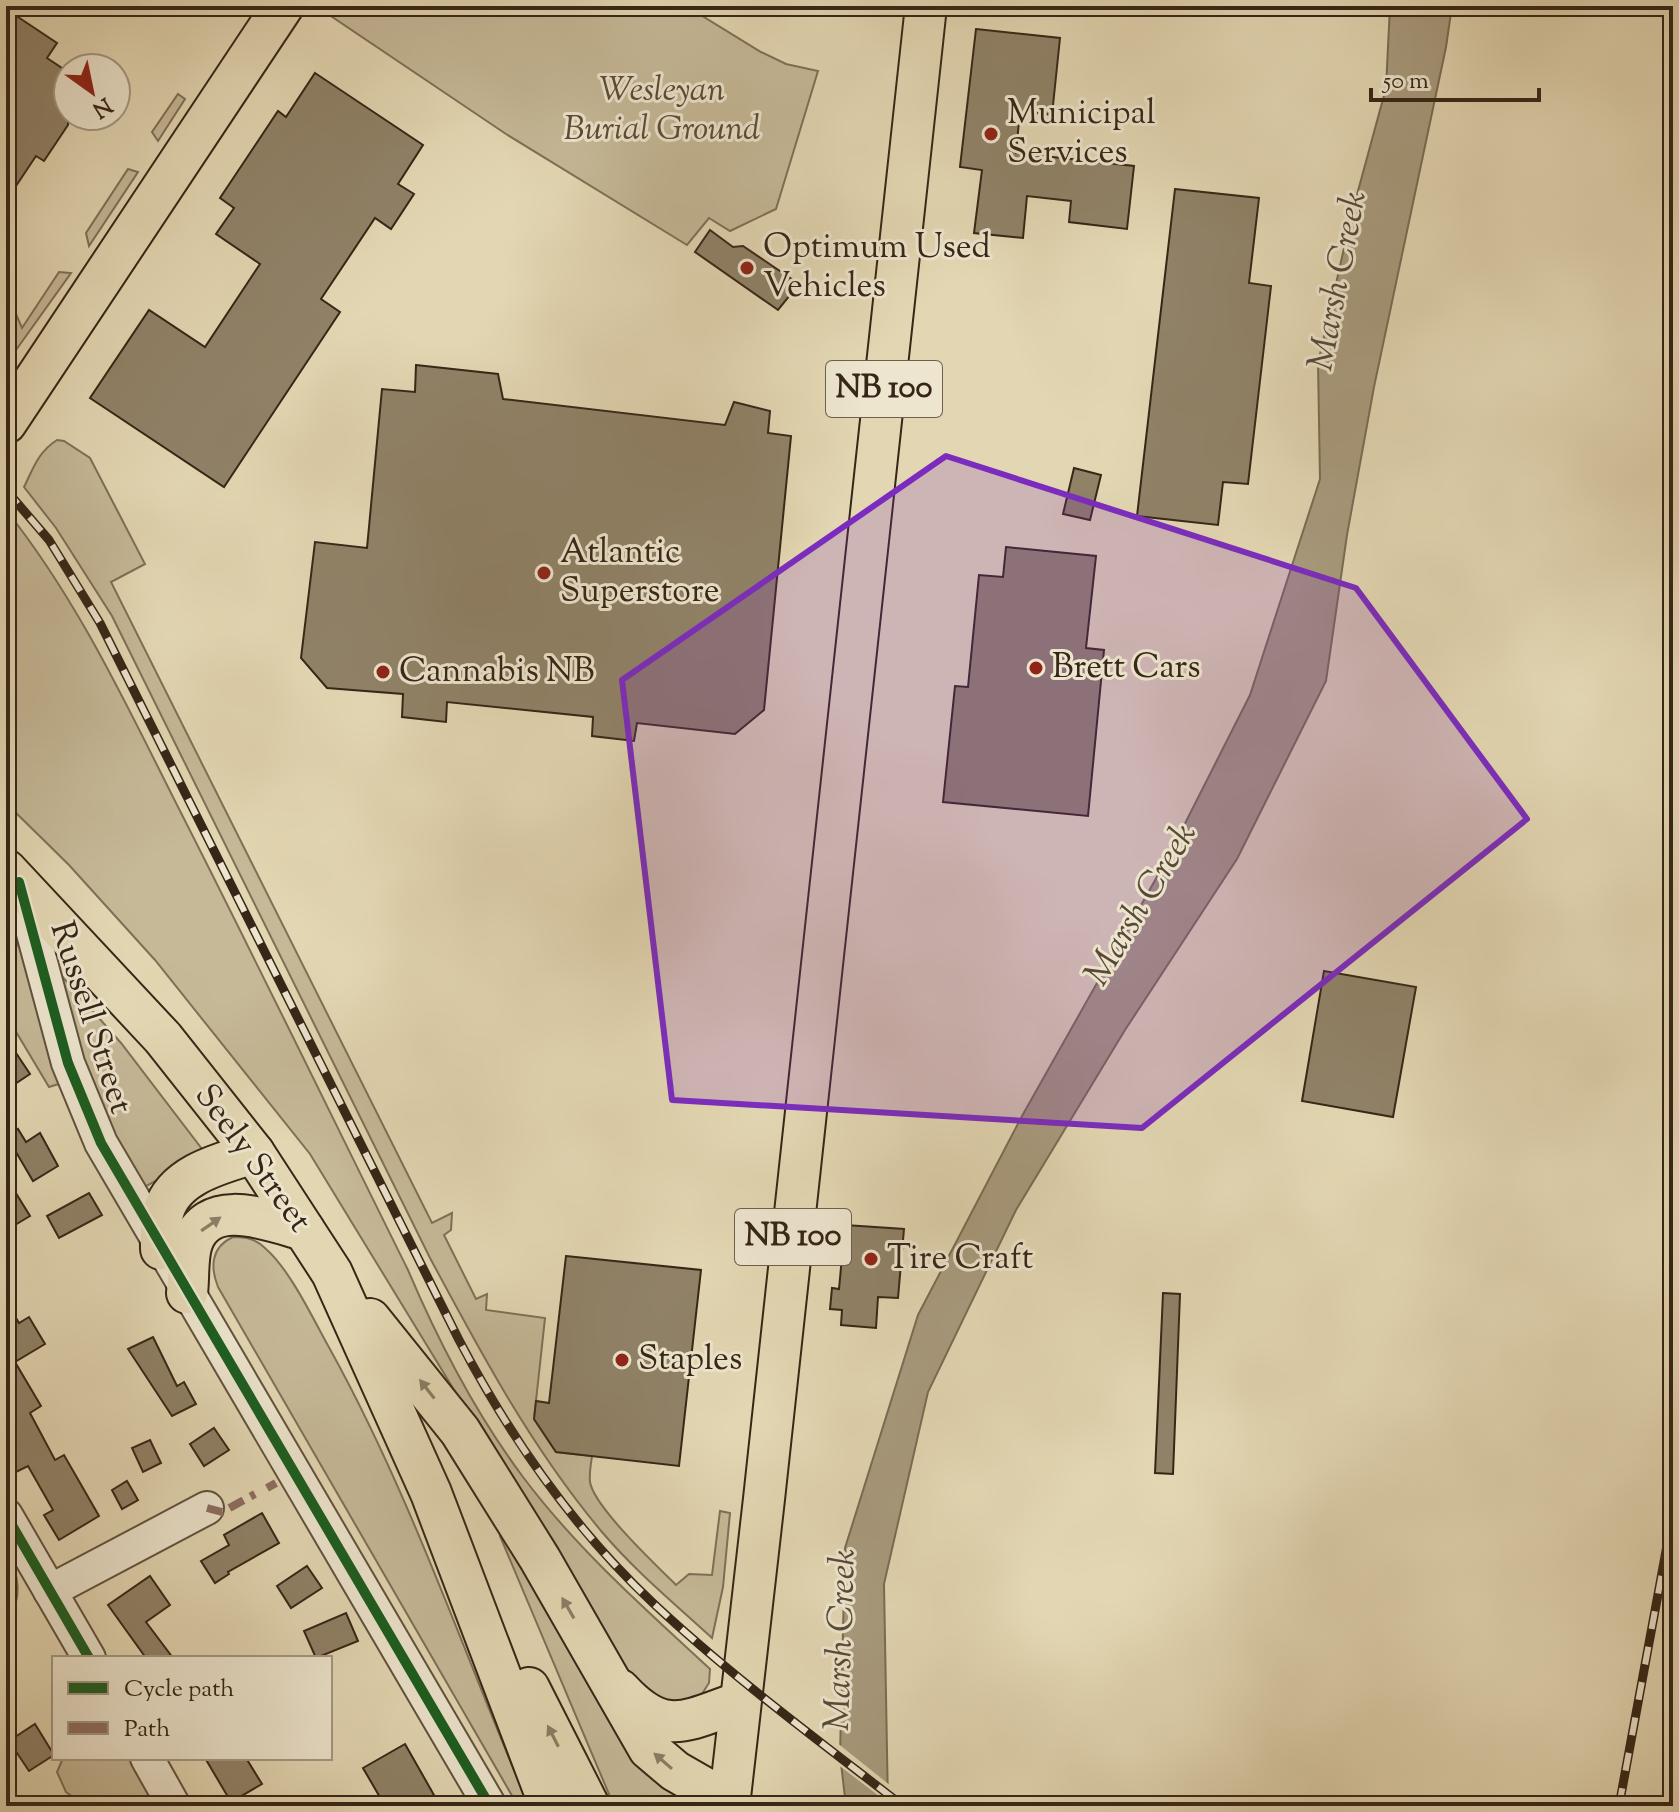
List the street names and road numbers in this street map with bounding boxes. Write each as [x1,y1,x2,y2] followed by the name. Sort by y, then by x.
[826,361,942,417] road number: NB 100
[36,916,144,1121] street label: Russell Street
[181,1075,323,1244] street label: Seely Street
[735,1209,851,1265] road number: NB 100

